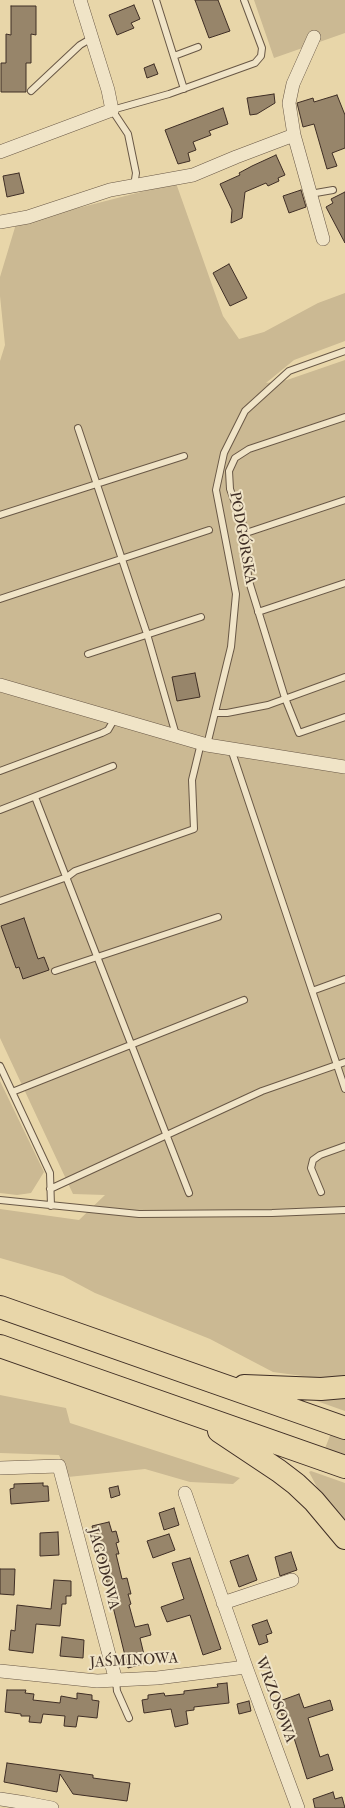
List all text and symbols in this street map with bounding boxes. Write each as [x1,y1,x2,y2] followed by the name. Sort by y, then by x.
[225,490,259,586] street label: PODGÓRSKA
[83,1526,123,1612] street label: JAGODOWA
[89,1650,179,1672] street label: JAŚMINOWA
[251,1654,299,1746] street label: WRZOSOWA

